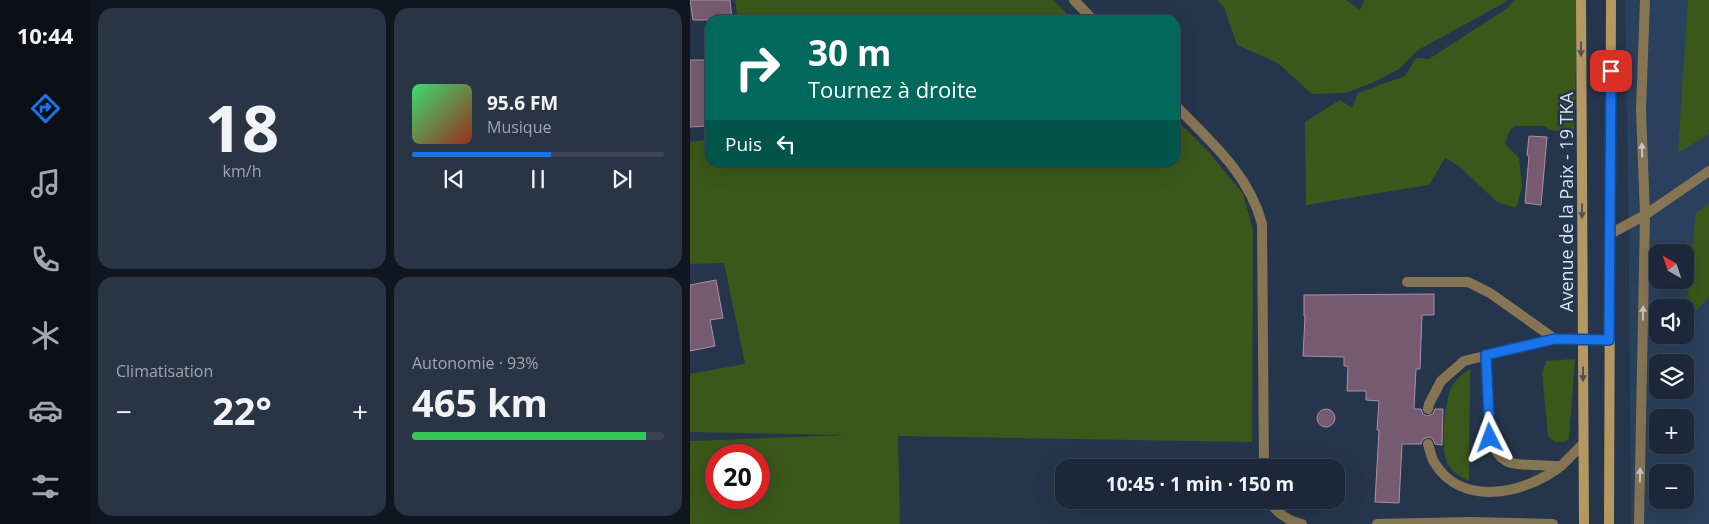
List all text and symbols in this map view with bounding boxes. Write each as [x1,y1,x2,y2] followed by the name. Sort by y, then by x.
[17,20,73,50] text: 10:44
[808,29,891,76] text: 30 m
[725,35,790,100] icon: right
[1577,41,1585,57] one-way arrow
[1590,50,1632,92] pin
[1597,57,1625,85] icon: arrive
[808,74,977,104] text: Tournez à droite
[205,83,279,171] text: 18
[487,90,558,116] text: 95.6 FM
[28,91,63,126] icon: directions
[1554,91,1578,312] street label: Avenue de la Paix - 19 TKA
[487,116,551,138] text: Musique
[772,130,800,158] icon: left
[725,131,762,157] text: Puis
[1638,142,1646,158] one-way arrow
[223,160,261,182] text: km/h
[440,165,468,193] icon: previous
[524,165,552,193] icon: pause
[608,165,636,193] icon: next
[28,166,63,201] icon: music
[1578,203,1586,219] one-way arrow
[28,242,63,277] icon: phone
[1649,244,1694,289] north arrow
[1649,244,1694,509] map controls
[1649,299,1694,344] button: sound
[1639,305,1647,321] one-way arrow
[28,318,63,353] icon: climate
[412,352,539,374] text: Autonomie · 93%
[1649,354,1694,399] button: layers
[116,360,213,382] text: Climatisation
[1579,366,1587,382] one-way arrow
[412,376,548,428] text: 465 km
[212,384,272,436] text: 22°
[116,392,132,430] text: −
[352,392,368,430] text: +
[28,393,63,428] icon: car
[1649,409,1694,454] button: +
[1463,411,1515,463] position arrow
[705,444,770,509] speed limit sign: 20
[1649,464,1694,509] button: −
[1636,467,1644,483] one-way arrow
[28,469,63,504] icon: filters
[1106,471,1294,497] text: 10:45 · 1 min · 150 m

